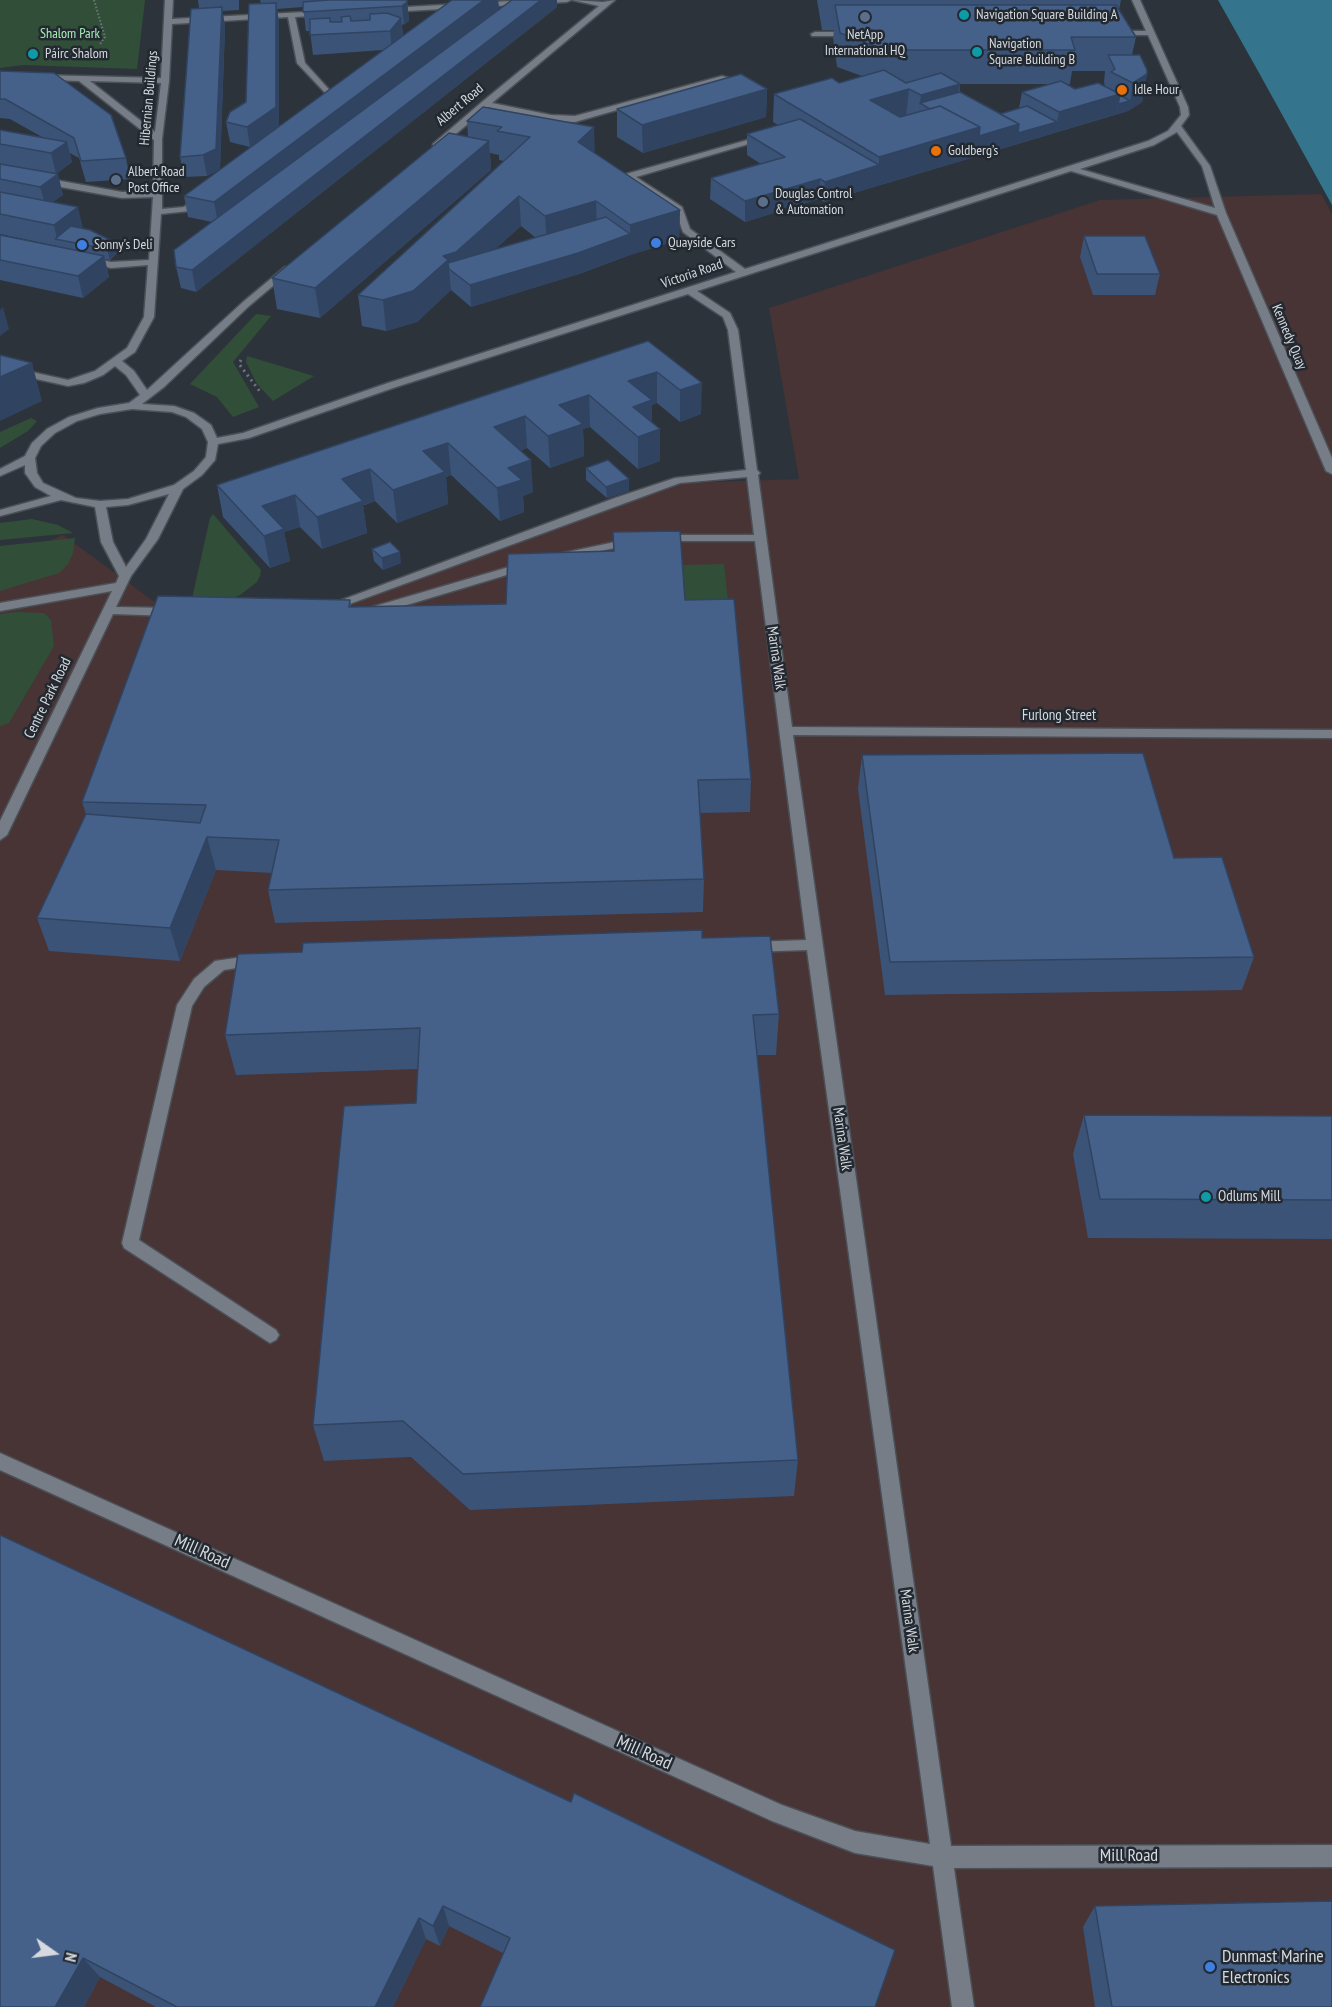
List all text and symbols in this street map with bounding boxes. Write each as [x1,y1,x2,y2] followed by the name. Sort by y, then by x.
[976,7,1117,23] place label: Navigation Square Building A
[957,8,971,22] marker: Navigation Square Building A
[858,10,872,24] marker: NetApp International HQ
[40,26,100,42] park label: Shalom Park
[825,27,905,60] place label: NetApp International HQ
[989,36,1075,68] place label: Navigation Square Building B
[970,45,984,59] marker: Navigation Square Building B
[45,46,108,62] place label: Páirc Shalom
[26,47,40,61] marker: Páirc Shalom
[136,50,162,146] street label: Hibernian Buildings
[433,80,487,130] street label: Albert Road
[1134,82,1179,98] place label: Idle Hour
[1115,83,1129,97] marker: Idle Hour
[948,143,998,159] place label: Goldberg’s
[929,144,943,158] marker: Goldberg’s
[128,164,185,196] place label: Albert Road Post Office
[109,173,123,187] marker: Albert Road Post Office
[775,186,852,219] place label: Douglas Control & Automation
[756,195,770,209] marker: Douglas Control & Automation
[668,235,736,251] place label: Quayside Cars
[649,236,663,250] marker: Quayside Cars
[94,237,153,253] place label: Sonny's Deli
[75,238,89,252] marker: Sonny's Deli
[659,256,725,292] street label: Victoria Road
[1268,302,1310,372] street label: Kennedy Quay
[763,625,789,691] street label: Marina Walk
[21,655,75,741] street label: Centre Park Road
[1022,707,1096,725] street label: Furlong Street
[829,1106,855,1172] street label: Marina Walk
[1218,1188,1281,1206] place label: Odlums Mill
[1199,1190,1213,1204] marker: Odlums Mill
[171,1530,233,1574] street label: Mill Road
[896,1588,922,1654] street label: Marina Walk
[613,1731,675,1775] street label: Mill Road
[1100,1845,1158,1867] street label: Mill Road
[24,1923,84,1983] north arrow
[1222,1946,1324,1988] place label: Dunmast Marine Electronics
[61,1951,82,1964] text: N
[1203,1960,1217,1974] marker: Dunmast Marine Electronics

